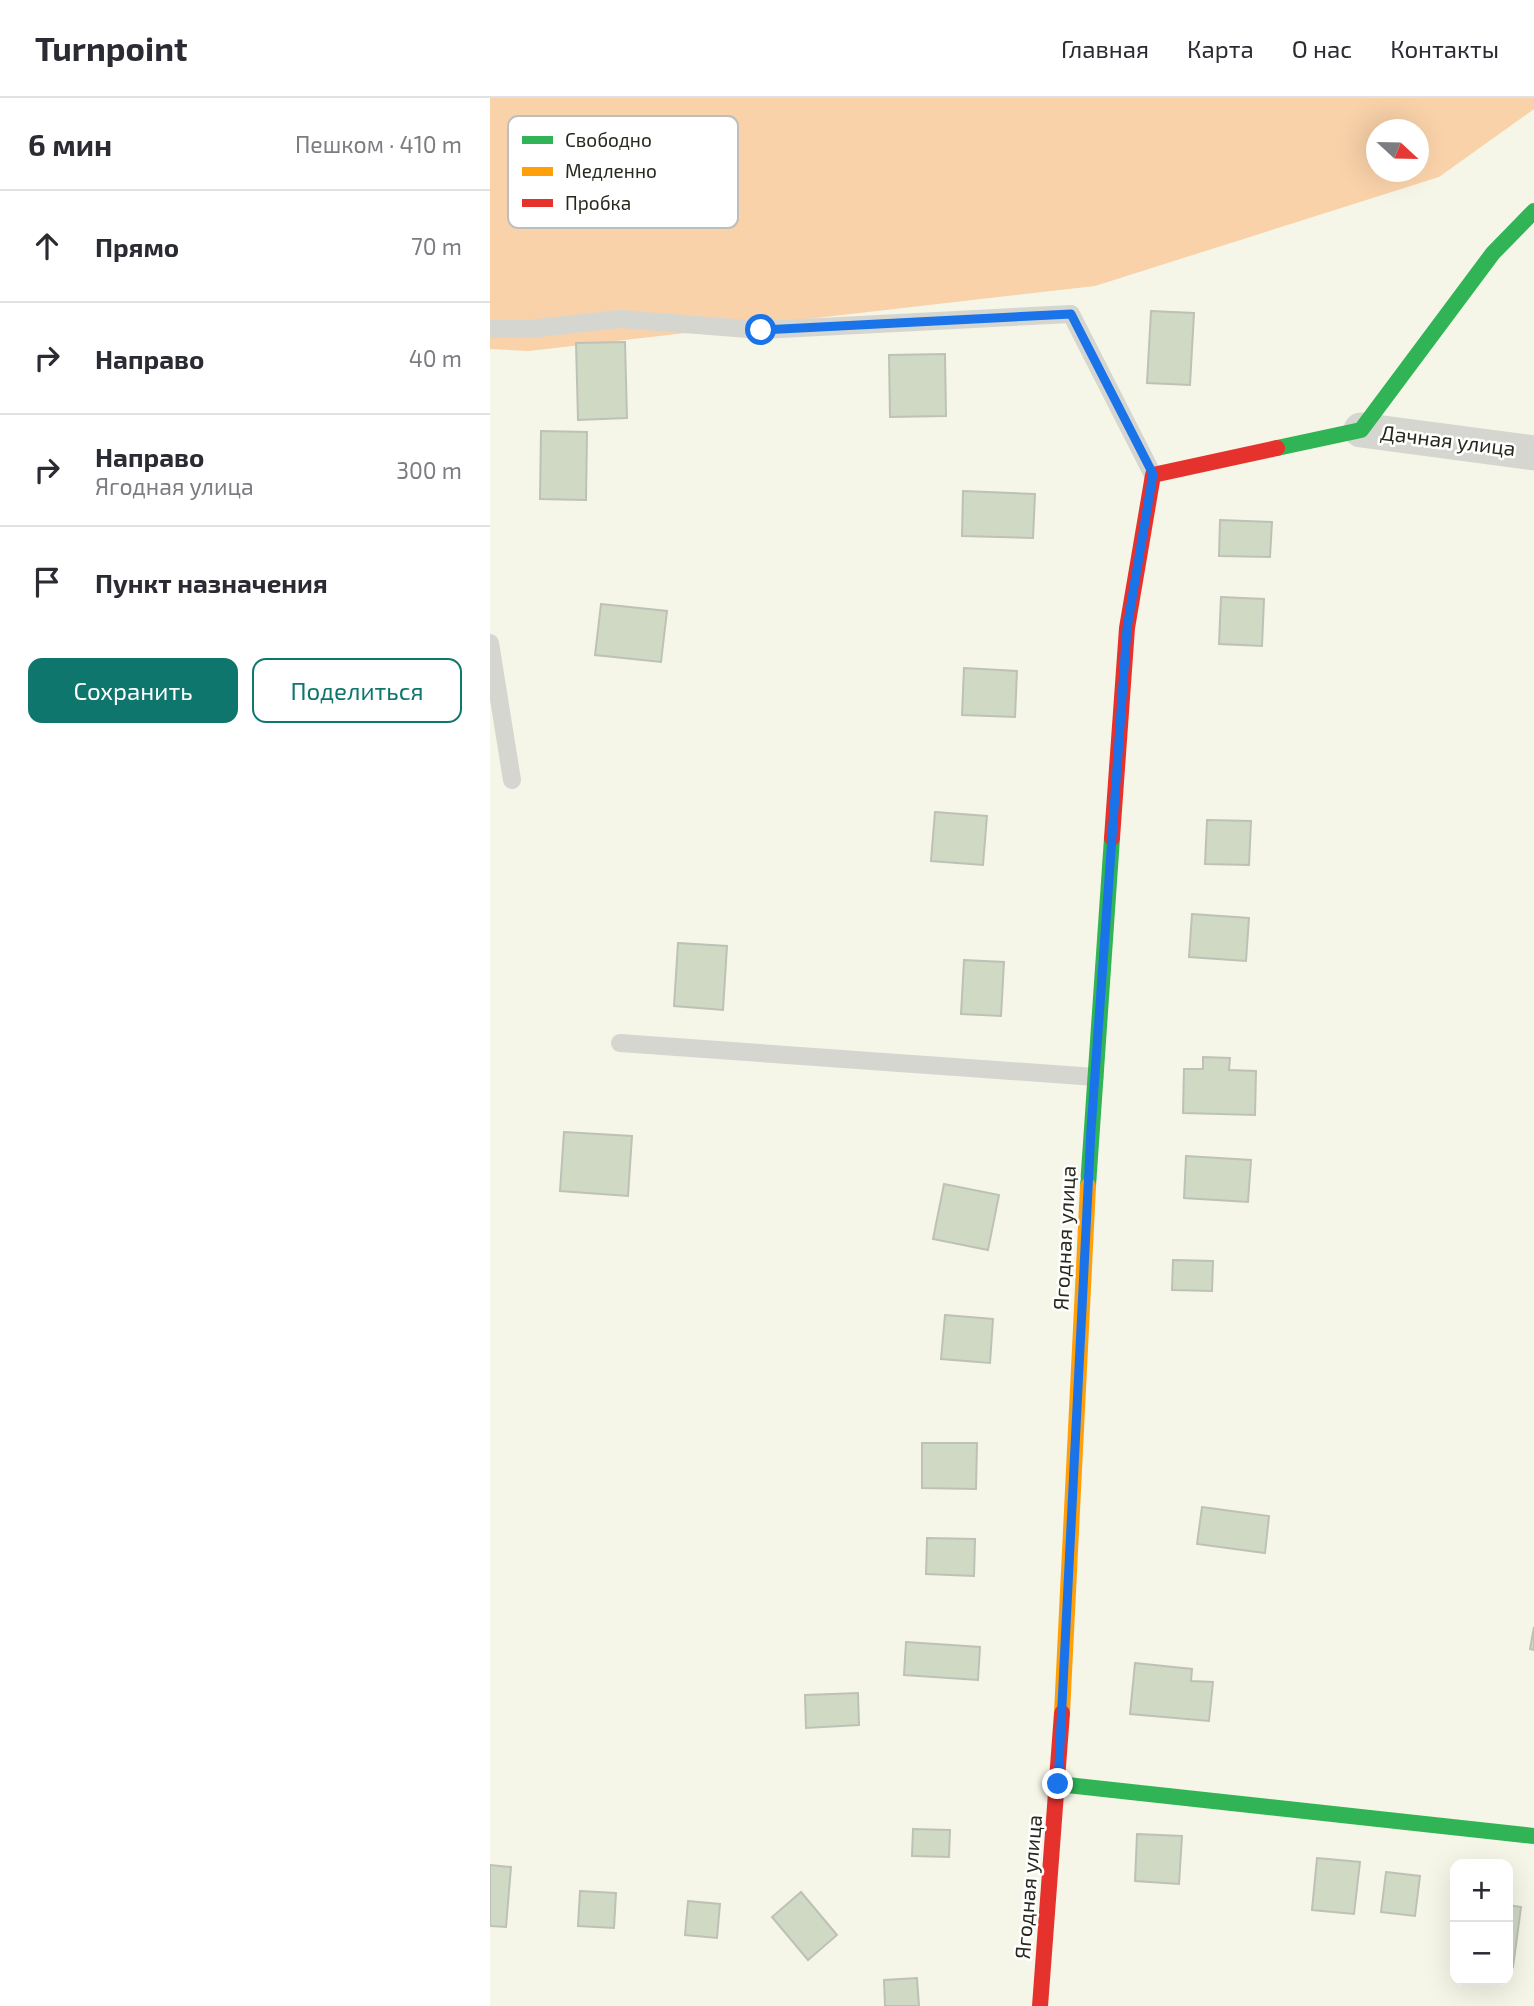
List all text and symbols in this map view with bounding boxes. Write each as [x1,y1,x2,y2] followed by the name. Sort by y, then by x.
[35,28,188,68] text: Turnpoint
[1061,34,1149,63] text: Главная
[1187,34,1254,63] text: Карта
[1292,34,1352,63] text: О нас
[1390,34,1499,63] text: Контакты
[508,116,738,228] legend
[1366,119,1429,182] north arrow
[28,126,112,162] text: 6 мин
[565,128,652,151] text: Свободно
[295,130,462,158] text: Пешком · 410 m
[565,159,657,182] text: Медленно
[565,191,631,214] text: Пробка
[28,227,66,265] icon: ahead
[95,231,179,262] text: Прямо
[411,232,462,260] text: 70 m
[745,314,776,345] route start
[28,339,66,377] icon: right
[95,343,204,374] text: Направо
[409,344,462,372] text: 40 m
[1379,419,1517,461] street label: Дачная улица
[95,441,204,472] text: Направо
[28,451,66,489] icon: right
[396,456,462,484] text: 300 m
[95,472,254,500] text: Ягодная улица
[28,563,66,601] icon: arrive
[95,567,328,598] text: Пункт назначения
[28,658,238,723] button: Сохранить
[252,658,462,723] button: Поделиться
[1047,1165,1081,1311] street label: Ягодная улица
[1042,1768,1073,1799] route end
[1009,1814,1047,1960] street label: Ягодная улица
[1450,1859,1513,1985] map controls
[1450,1859,1513,1922] button: +
[1450,1922,1513,1985] button: −

